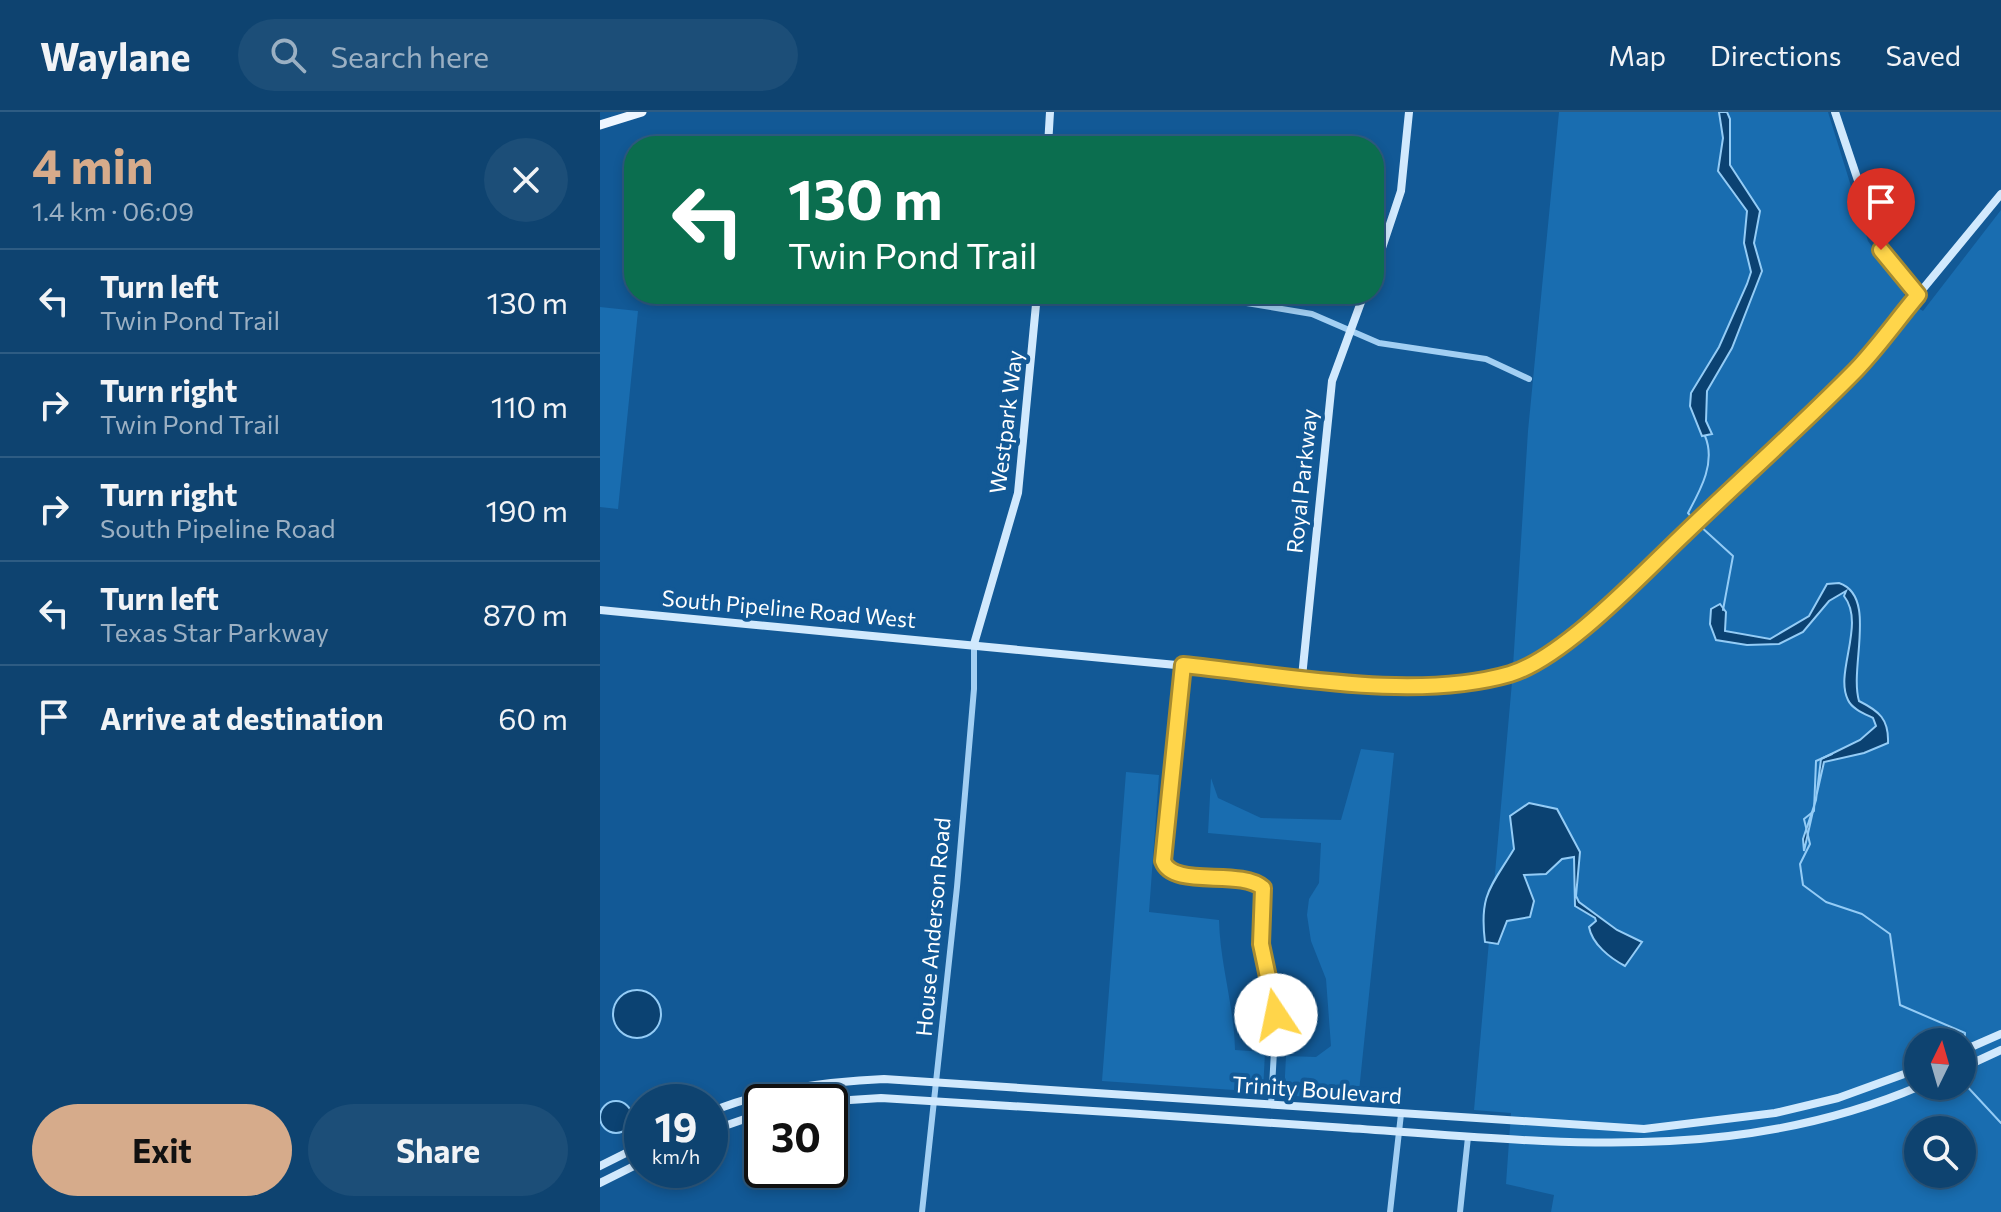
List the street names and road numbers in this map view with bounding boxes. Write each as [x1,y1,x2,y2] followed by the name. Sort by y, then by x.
[983,348,1028,495] street label: Westpark Way
[1280,407,1323,555] street label: Royal Parkway
[661,584,917,633] street label: South Pipeline Road West
[909,816,956,1038] street label: House Anderson Road
[1231,1070,1403,1109] street label: Trinity Boulevard

